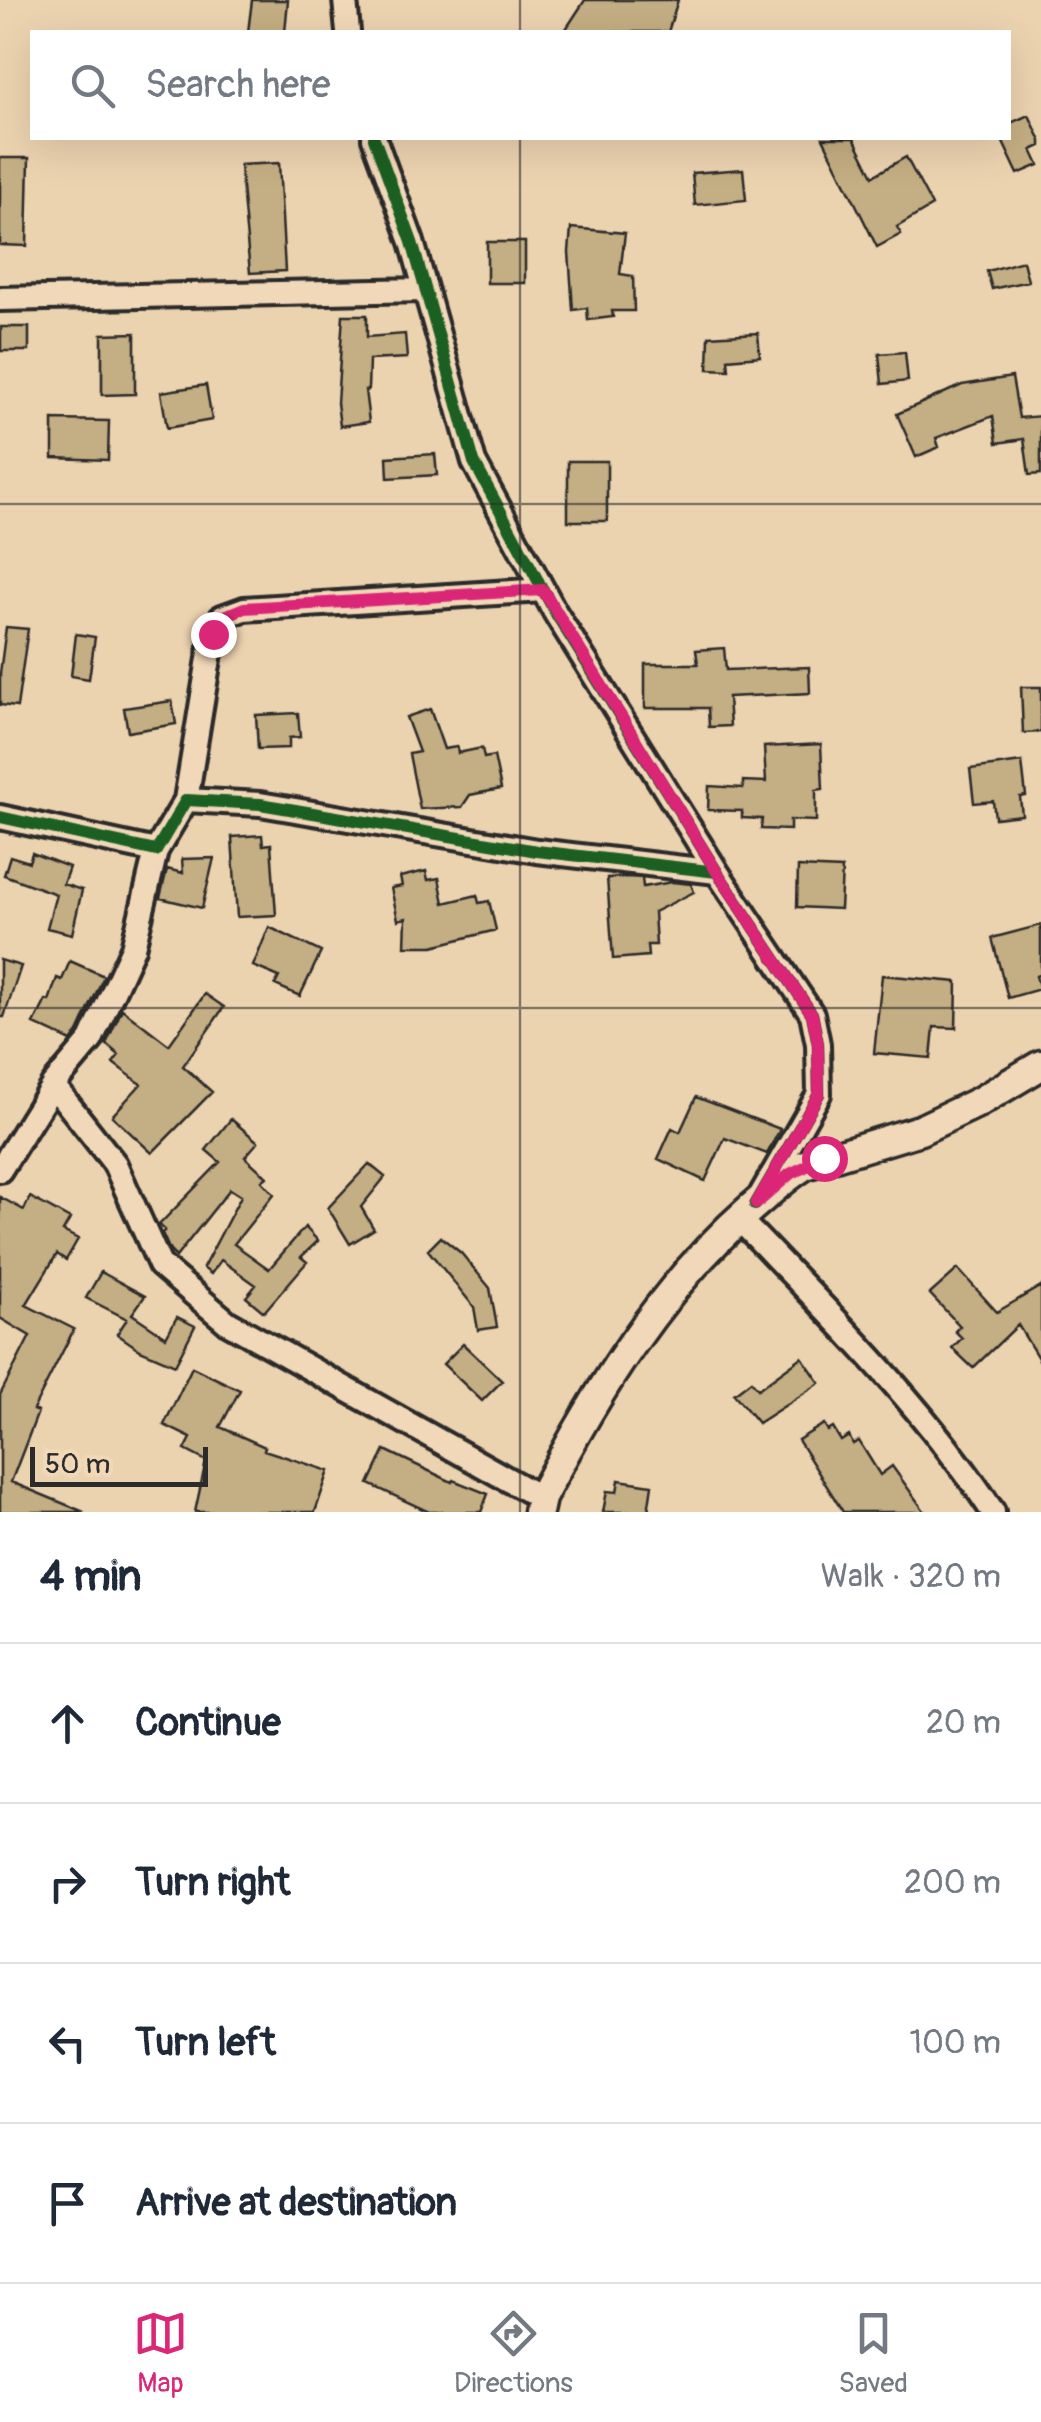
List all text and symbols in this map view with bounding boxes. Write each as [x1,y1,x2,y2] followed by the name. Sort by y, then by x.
[30,30,1011,140] search box
[65,58,120,113] icon: search
[145,61,331,109] text: Search here
[191,612,237,658] route end
[802,1136,848,1182] route start
[30,1442,208,1486] scale bar
[45,1447,110,1482] text: 50 m
[40,1551,142,1603] text: 4 min
[821,1557,1001,1597] text: Walk · 320 m
[40,1696,95,1751] icon: ahead
[135,1699,281,1747] text: Continue
[926,1703,1001,1743] text: 20 m
[40,1856,95,1911] icon: right
[135,1859,290,1907] text: Turn right
[904,1863,1001,1903] text: 200 m
[40,2016,95,2071] icon: left
[135,2019,276,2067] text: Turn left
[909,2023,1001,2063] text: 100 m
[40,2176,95,2231] icon: arrive
[135,2179,457,2227] text: Arrive at destination
[133,2306,188,2401] tab: Map
[454,2306,573,2401] tab: Directions
[839,2306,908,2401] tab: Saved

